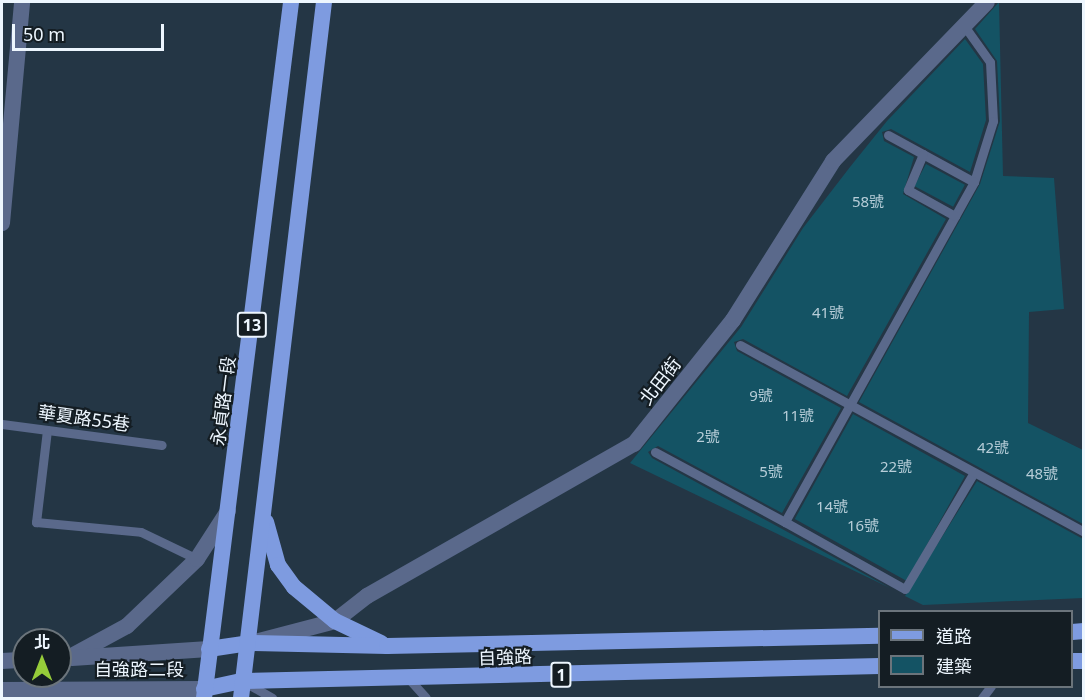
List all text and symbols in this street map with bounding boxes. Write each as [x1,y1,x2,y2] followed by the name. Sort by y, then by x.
[15,12,166,50] scale bar
[23,22,65,46] text: 50 m
[852,193,884,211] house number: 58號
[812,304,844,322] house number: 41號
[236,312,268,338] road number: 13
[635,353,685,409] street label: 北田街
[207,355,239,447] street label: 永貞路一段
[749,387,773,405] house number: 9號
[37,401,131,435] street label: 華夏路55巷
[782,407,814,425] house number: 11號
[696,428,720,446] house number: 2號
[977,439,1009,457] house number: 42號
[880,458,912,476] house number: 22號
[759,463,783,481] house number: 5號
[1026,465,1058,483] house number: 48號
[816,498,848,516] house number: 14號
[847,517,879,535] house number: 16號
[878,610,1073,688] legend
[936,624,972,648] text: 道路
[12,628,72,688] north arrow
[34,631,50,653] text: 北
[478,645,532,669] street label: 自強路
[936,654,972,678] text: 建築
[94,658,184,680] street label: 自強路二段
[549,662,573,688] road number: 1

